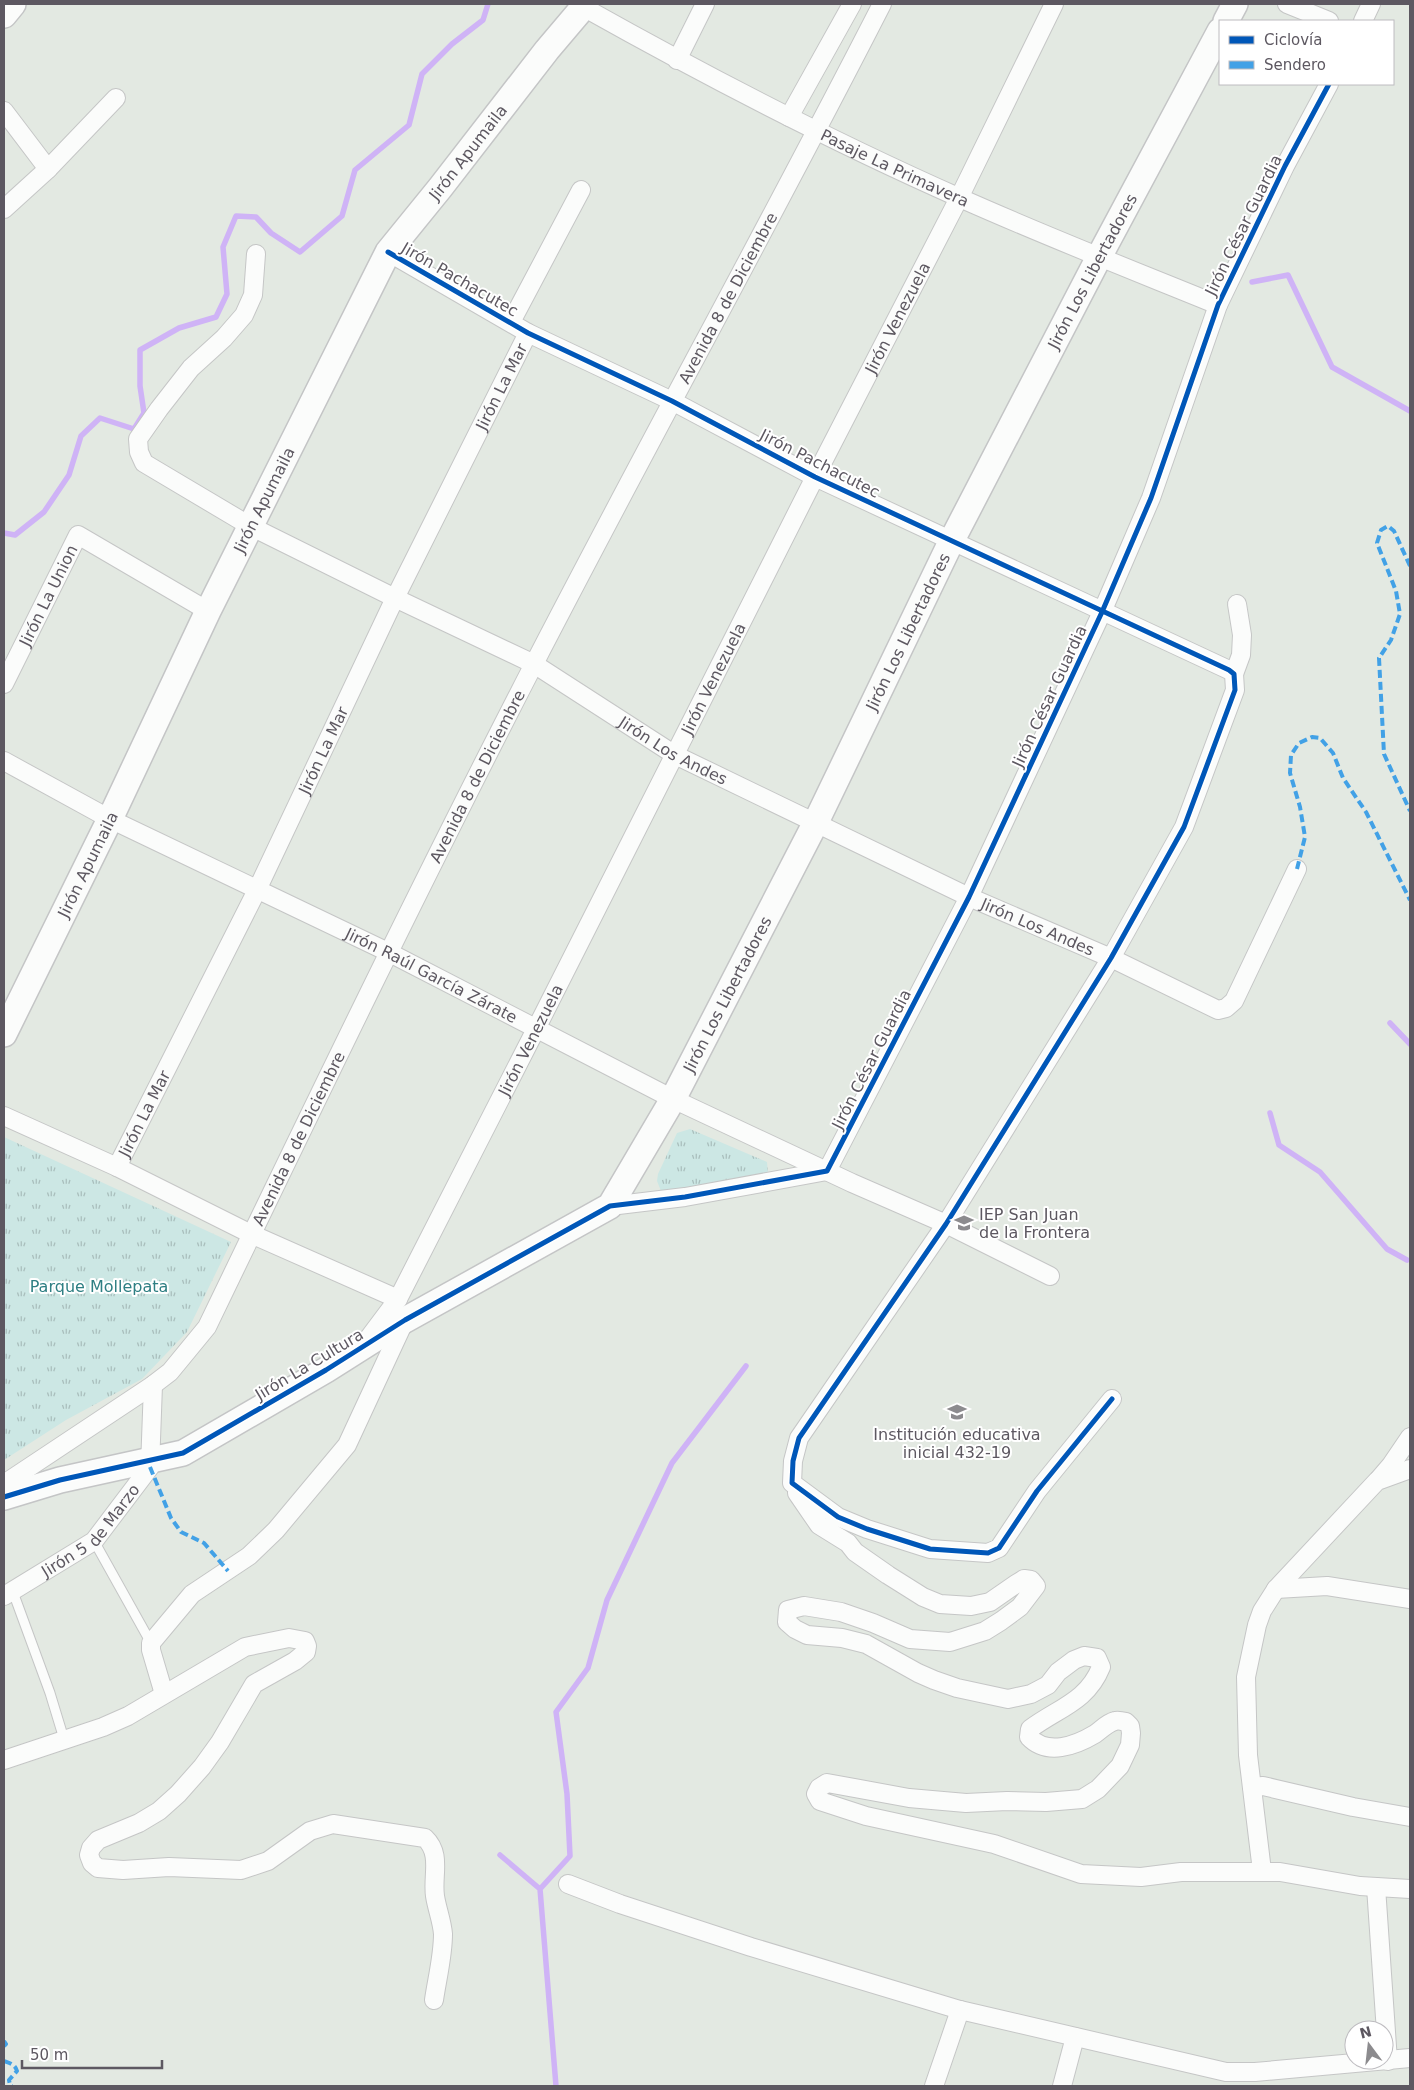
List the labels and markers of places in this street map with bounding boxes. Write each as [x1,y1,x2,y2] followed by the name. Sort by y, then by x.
[979,1205,1090,1242] place label: IEP San Juan de la Frontera
[953,1212,975,1234] school or university icon: IEP San Juan de la Frontera
[946,1401,968,1423] school or university icon: Institución educativa inicial 432-19
[873,1425,1041,1462] place label: Institución educativa inicial 432-19

